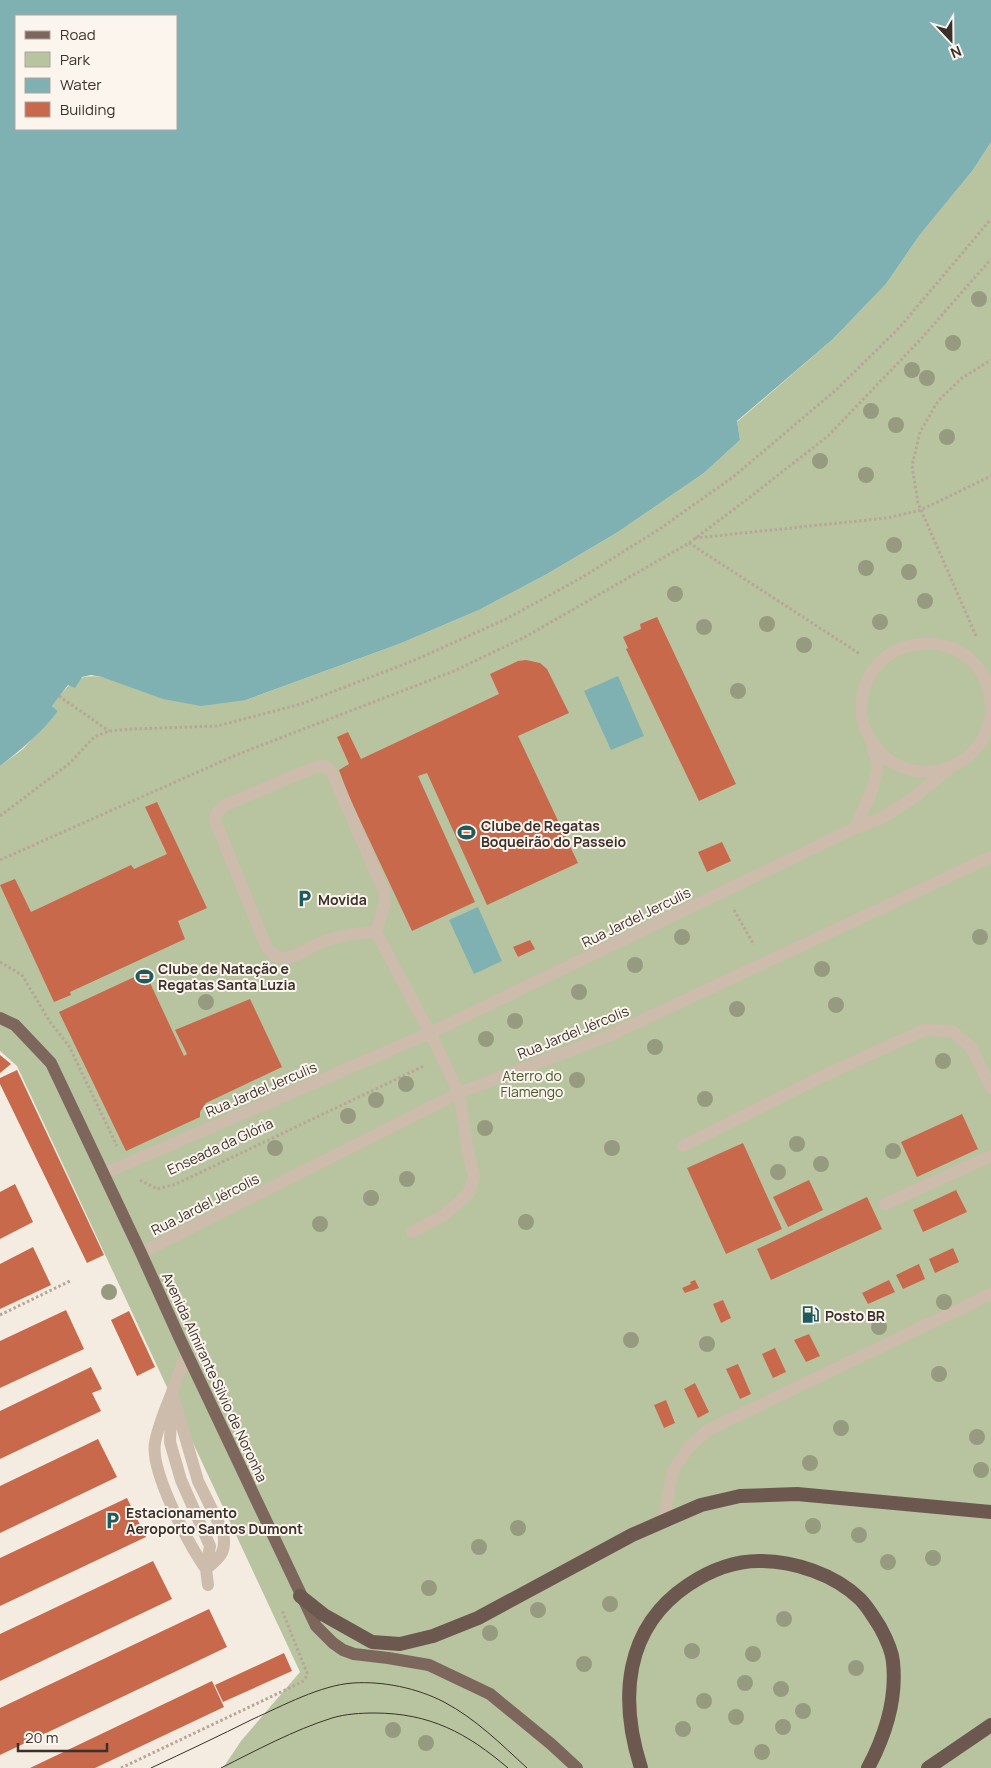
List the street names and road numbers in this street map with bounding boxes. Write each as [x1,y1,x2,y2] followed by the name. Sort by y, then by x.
[578,882,694,952] street label: Rua Jardel Jerculis
[514,1001,632,1063] street label: Rua Jardel Jércolis
[203,1057,319,1121] street label: Rua Jardel Jerculis
[164,1113,276,1179] street label: Enseada da Glória
[148,1169,262,1239] street label: Rua Jardel Jércolis
[158,1269,272,1485] street label: Avenida Almirante Silvio de Noronha

